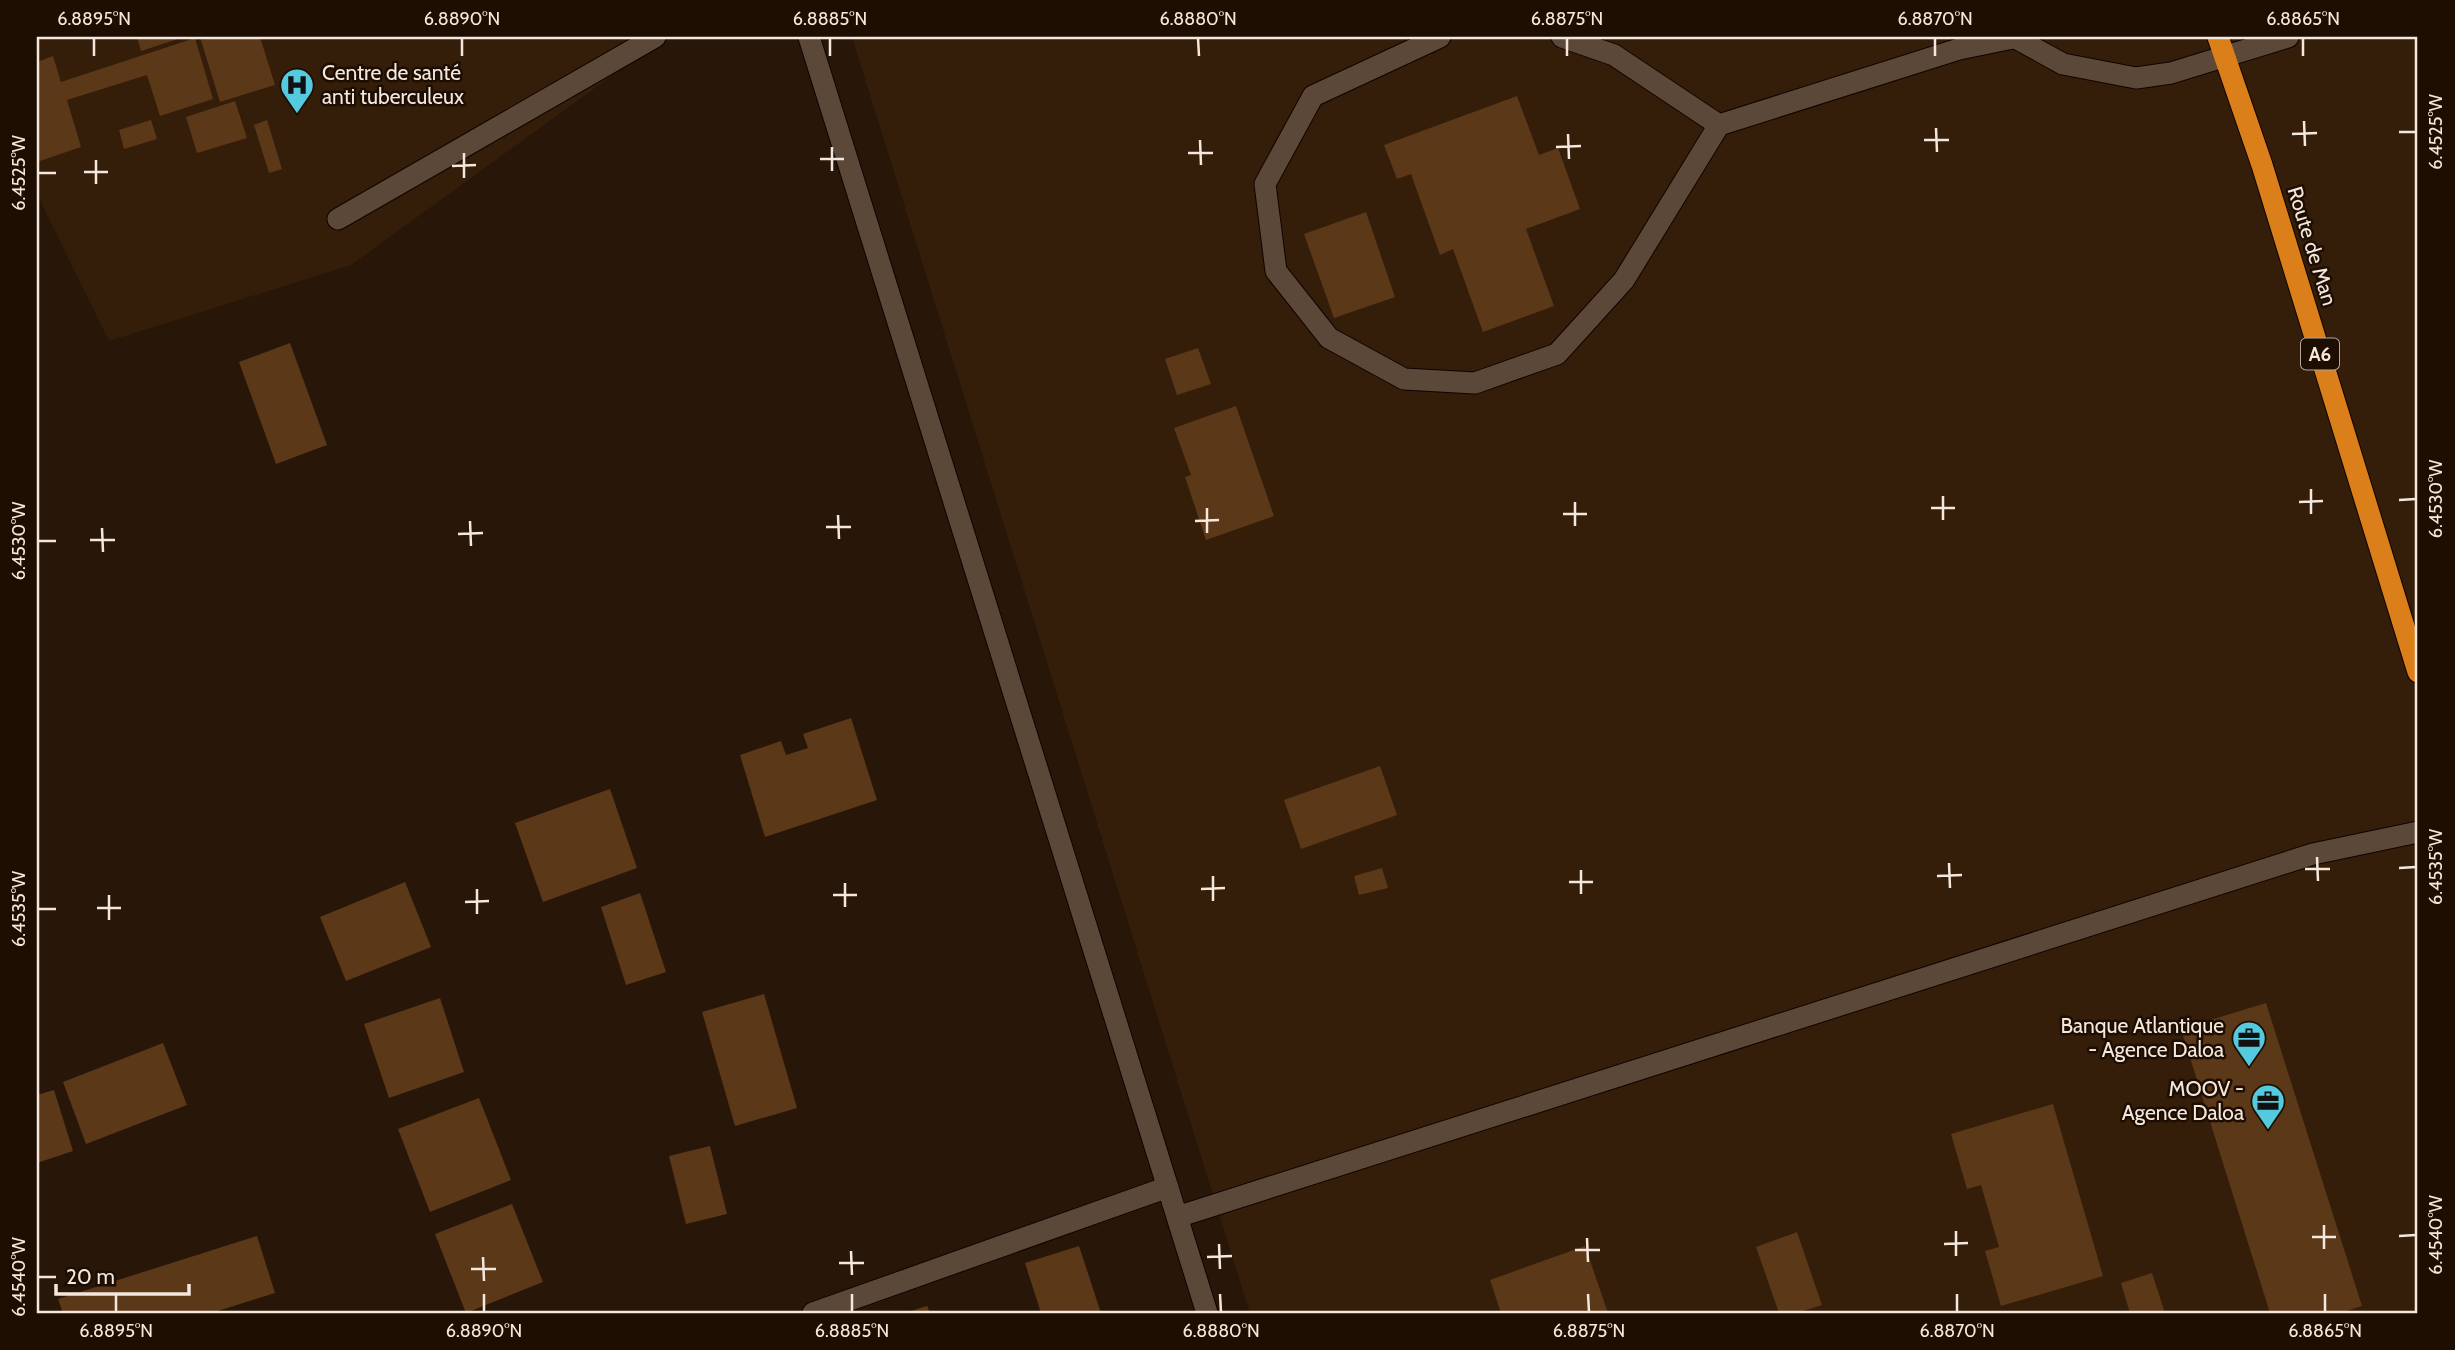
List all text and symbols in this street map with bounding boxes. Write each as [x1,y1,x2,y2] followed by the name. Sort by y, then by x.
[57,8,131,30] text: 6.8895°N
[424,8,500,30] text: 6.8890°N
[793,8,867,30] text: 6.8885°N
[1159,8,1237,30] text: 6.8880°N
[1531,8,1603,30] text: 6.8875°N
[1897,8,1973,30] text: 6.8870°N
[2266,8,2340,30] text: 6.8865°N
[322,60,464,109] place label: Centre de santé anti tuberculeux
[278,66,316,115] hospital icon: Centre de santé anti tuberculeux
[2425,94,2447,170] text: 6.4525°W
[8,135,30,211] text: 6.4525°W
[2283,183,2342,308] street label: Route de Man
[2301,338,2339,370] road number: A6
[2425,460,2447,538] text: 6.4530°W
[8,502,30,580] text: 6.4530°W
[2425,829,2447,905] text: 6.4535°W
[8,871,30,947] text: 6.4535°W
[2060,1013,2224,1062] place label: Banque Atlantique - Agence Daloa
[2230,1019,2268,1068] office icon: Banque Atlantique - Agence Daloa
[2122,1076,2244,1125] place label: MOOV - Agence Daloa
[2249,1082,2287,1131] office icon: MOOV - Agence Daloa
[2425,1195,2447,1275] text: 6.4540°W
[8,1237,30,1317] text: 6.4540°W
[56,1252,189,1296] scale bar
[66,1264,115,1289] text: 20 m
[79,1320,153,1342] text: 6.8895°N
[446,1320,522,1342] text: 6.8890°N
[815,1320,889,1342] text: 6.8885°N
[1182,1320,1260,1342] text: 6.8880°N
[1553,1320,1625,1342] text: 6.8875°N
[1919,1320,1995,1342] text: 6.8870°N
[2288,1320,2362,1342] text: 6.8865°N

